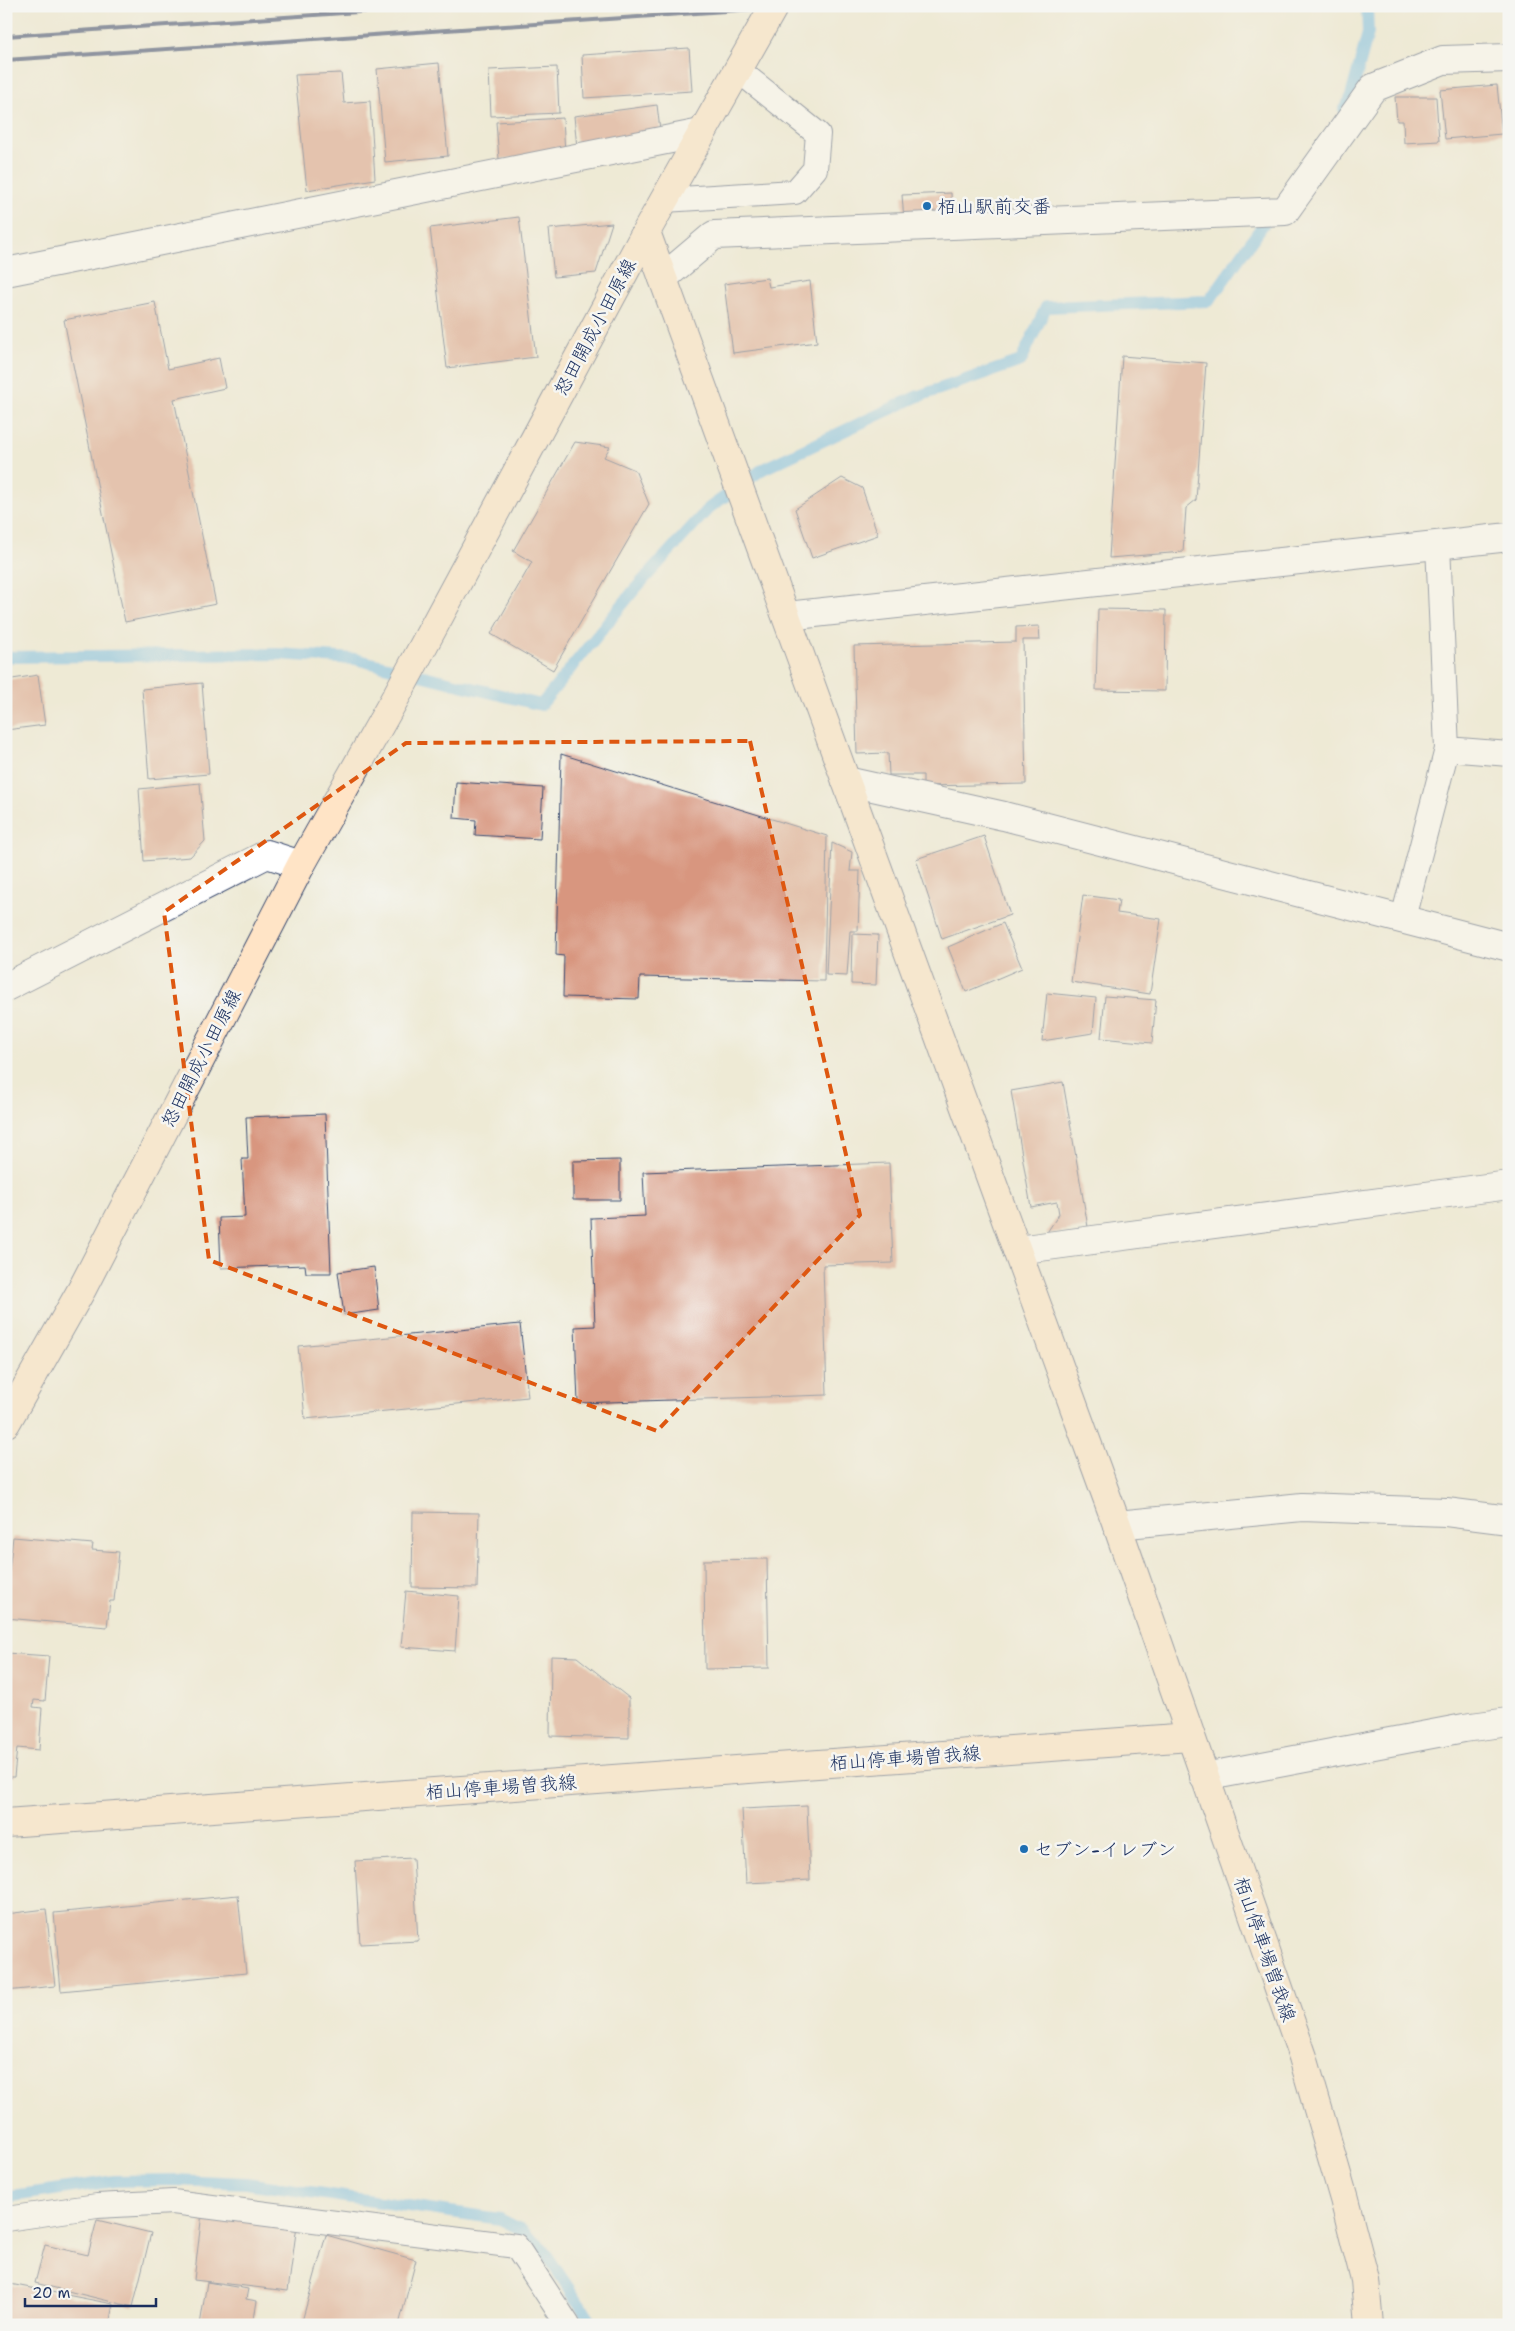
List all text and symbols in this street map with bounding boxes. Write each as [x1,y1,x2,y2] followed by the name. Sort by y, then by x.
[937,194,1051,219] place label: 栢山駅前交番
[921,200,933,212] marker: 栢山駅前交番
[548,254,642,400] street label: 怒田開成小田原線
[155,985,247,1131] street label: 怒田開成小田原線
[828,1740,982,1776] street label: 栢山停車場曽我線
[424,1769,578,1805] street label: 栢山停車場曽我線
[1034,1837,1176,1862] place label: セブン-イレブン
[1018,1843,1030,1855] marker: セブン-イレブン
[1228,1873,1302,2025] street label: 栢山停車場曽我線
[25,2276,156,2308] scale bar
[32,2283,71,2303] text: 20 m

